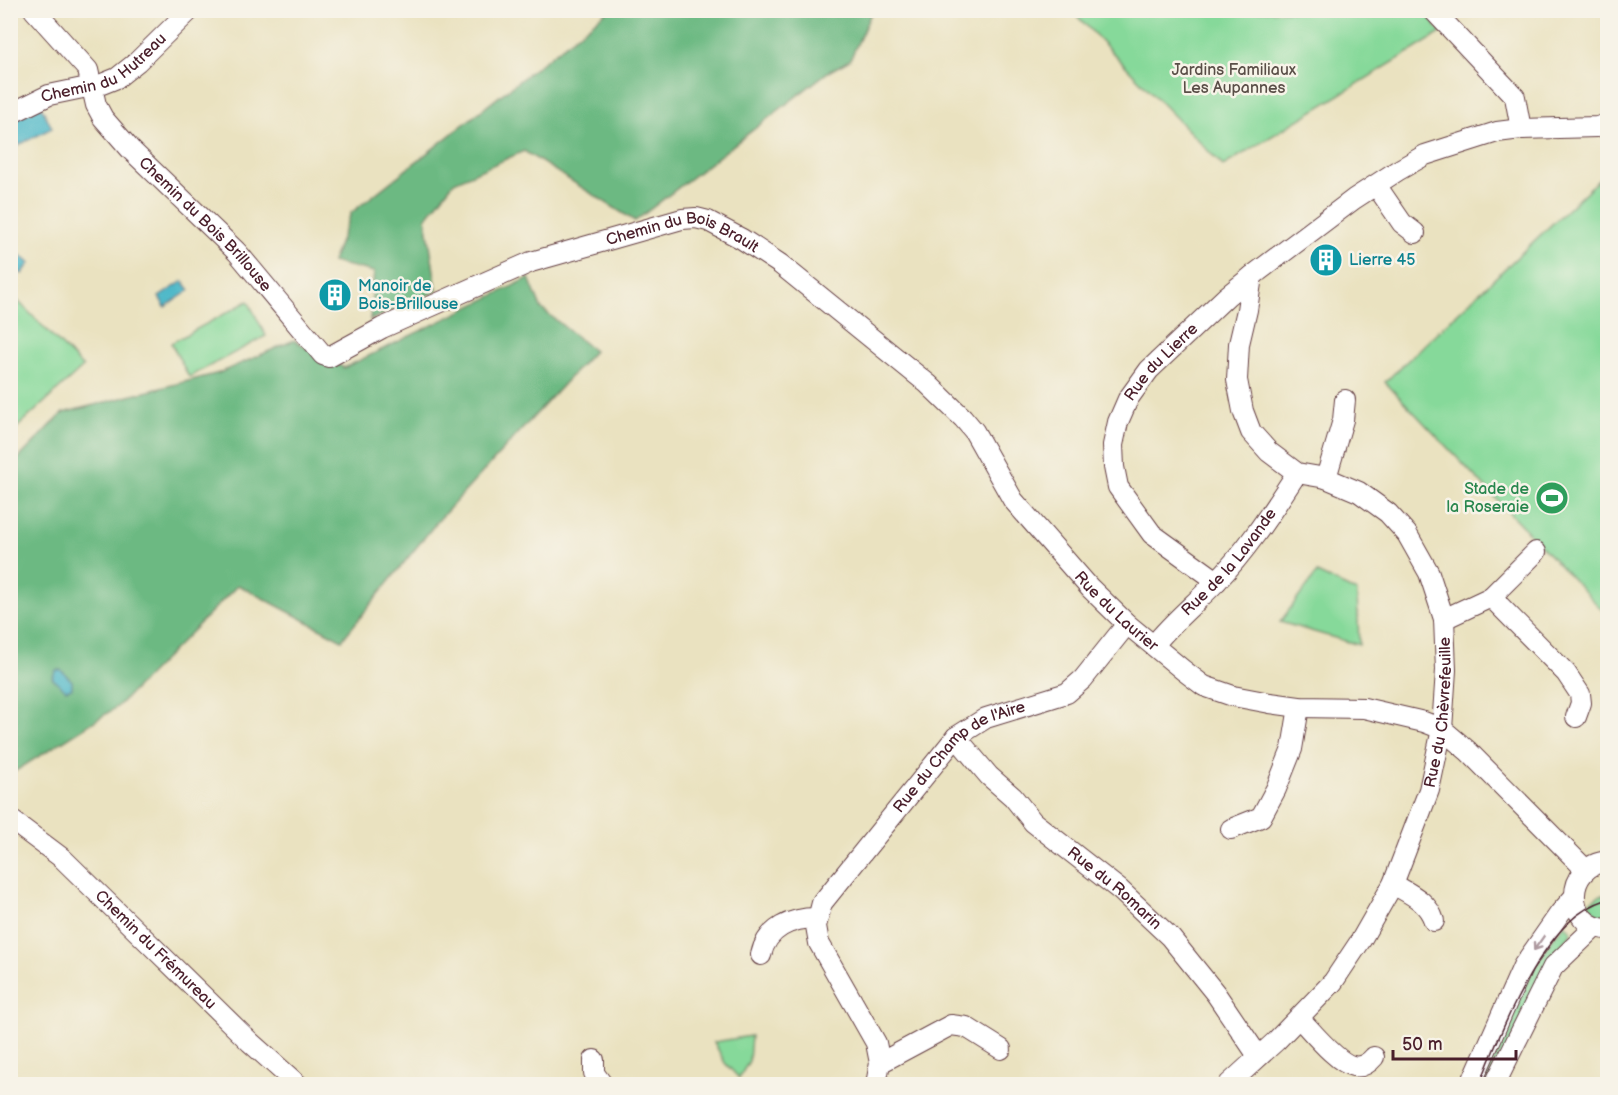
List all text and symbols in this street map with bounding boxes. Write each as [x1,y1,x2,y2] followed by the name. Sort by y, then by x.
[38,29,170,107] street label: Chemin du Hutreau
[1172,61,1297,98] park label: Jardins Familiaux Les Aupannes
[135,153,276,296] street label: Chemin du Bois Brillouse
[604,208,762,257] street label: Chemin du Bois Brault
[1308,242,1344,278] building icon: Lierre 45
[1349,251,1415,270] place label: Lierre 45
[317,277,353,313] building icon: Manoir de Bois-Brillouse
[358,277,459,314] place label: Manoir de Bois-Brillouse
[1120,319,1202,405] street label: Rue du Lierre
[1447,480,1530,517] place label: Stade de la Roseraie
[1534,480,1570,516] sports icon: Stade de la Roseraie
[1178,504,1281,620] street label: Rue de la Lavande
[1070,568,1162,655] street label: Rue du Laurier
[1420,636,1456,789] street label: Rue du Chèvrefeuille
[889,697,1028,816] street label: Rue du Champ de l'Aire
[1063,843,1166,934] street label: Rue du Romarin
[91,886,220,1013] street label: Chemin du Frémureau
[1533,935,1545,951] one-way arrow
[1393,1023,1516,1061] scale bar
[1402,1034,1443,1055] text: 50 m

